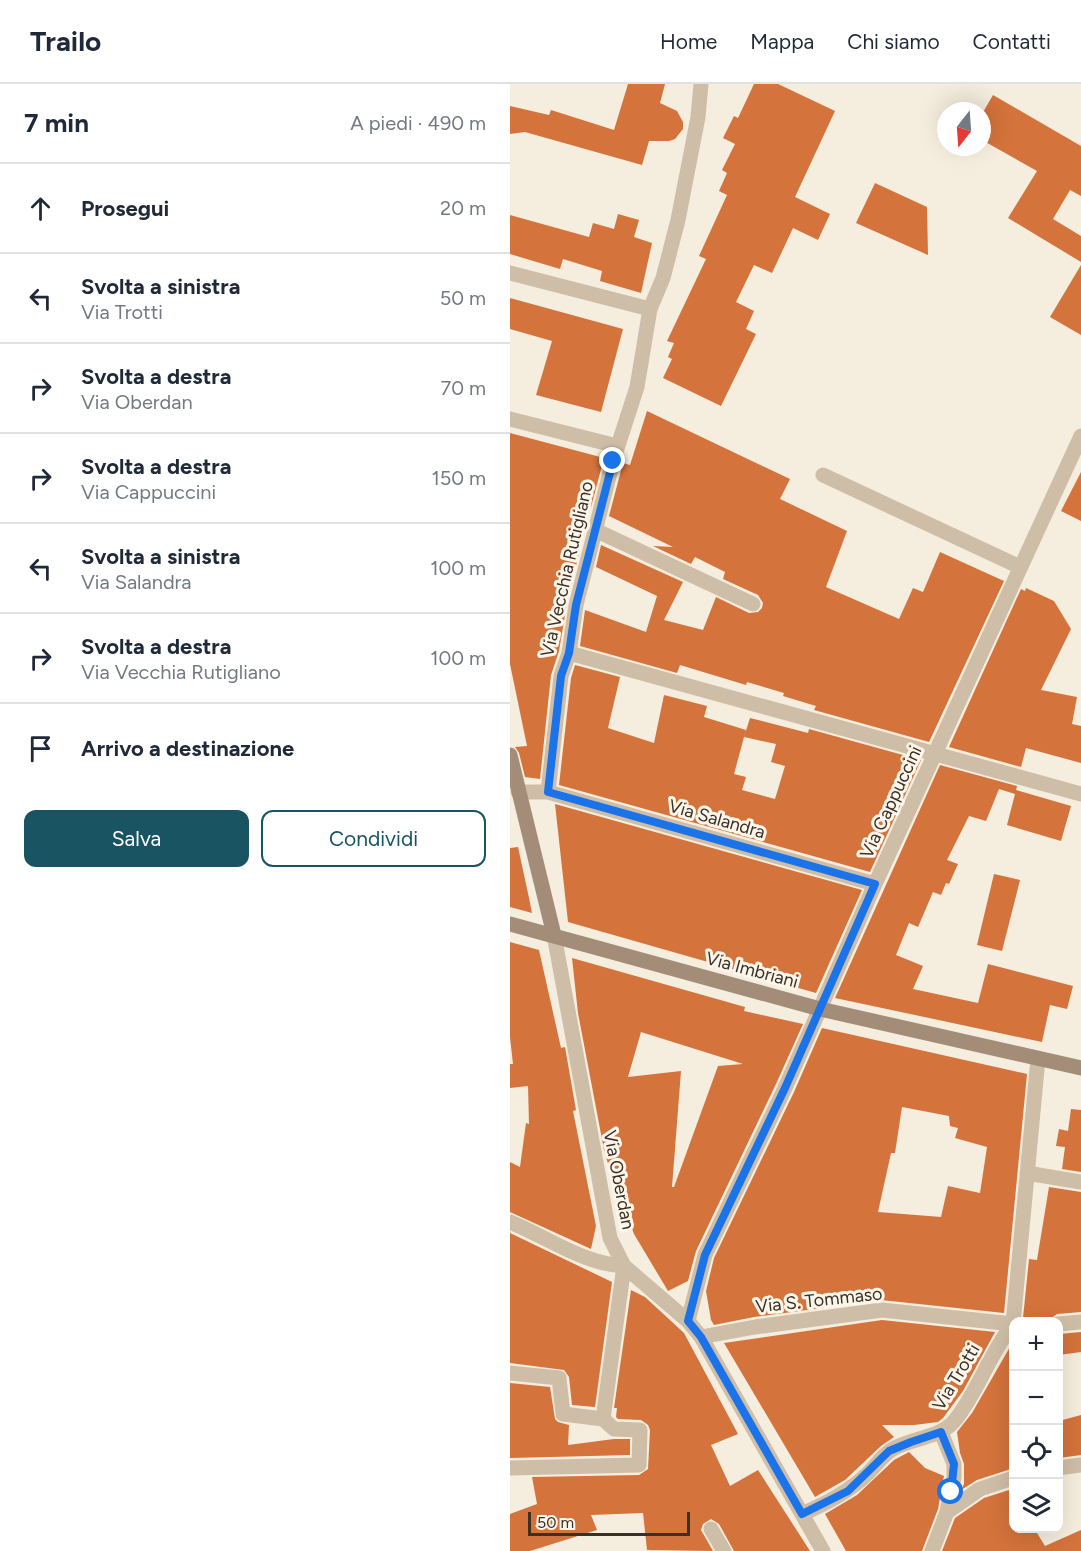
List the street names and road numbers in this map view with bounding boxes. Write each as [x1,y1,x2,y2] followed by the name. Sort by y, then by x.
[536,479,598,659] street label: Via Vecchia Rutigliano
[855,742,927,862] street label: Via Cappuccini
[666,795,768,843] street label: Via Salandra
[703,947,801,993] street label: Via Imbriani
[599,1129,639,1231] street label: Via Oberdan
[754,1282,884,1318] street label: Via S. Tommaso
[928,1340,984,1414] street label: Via Trotti

